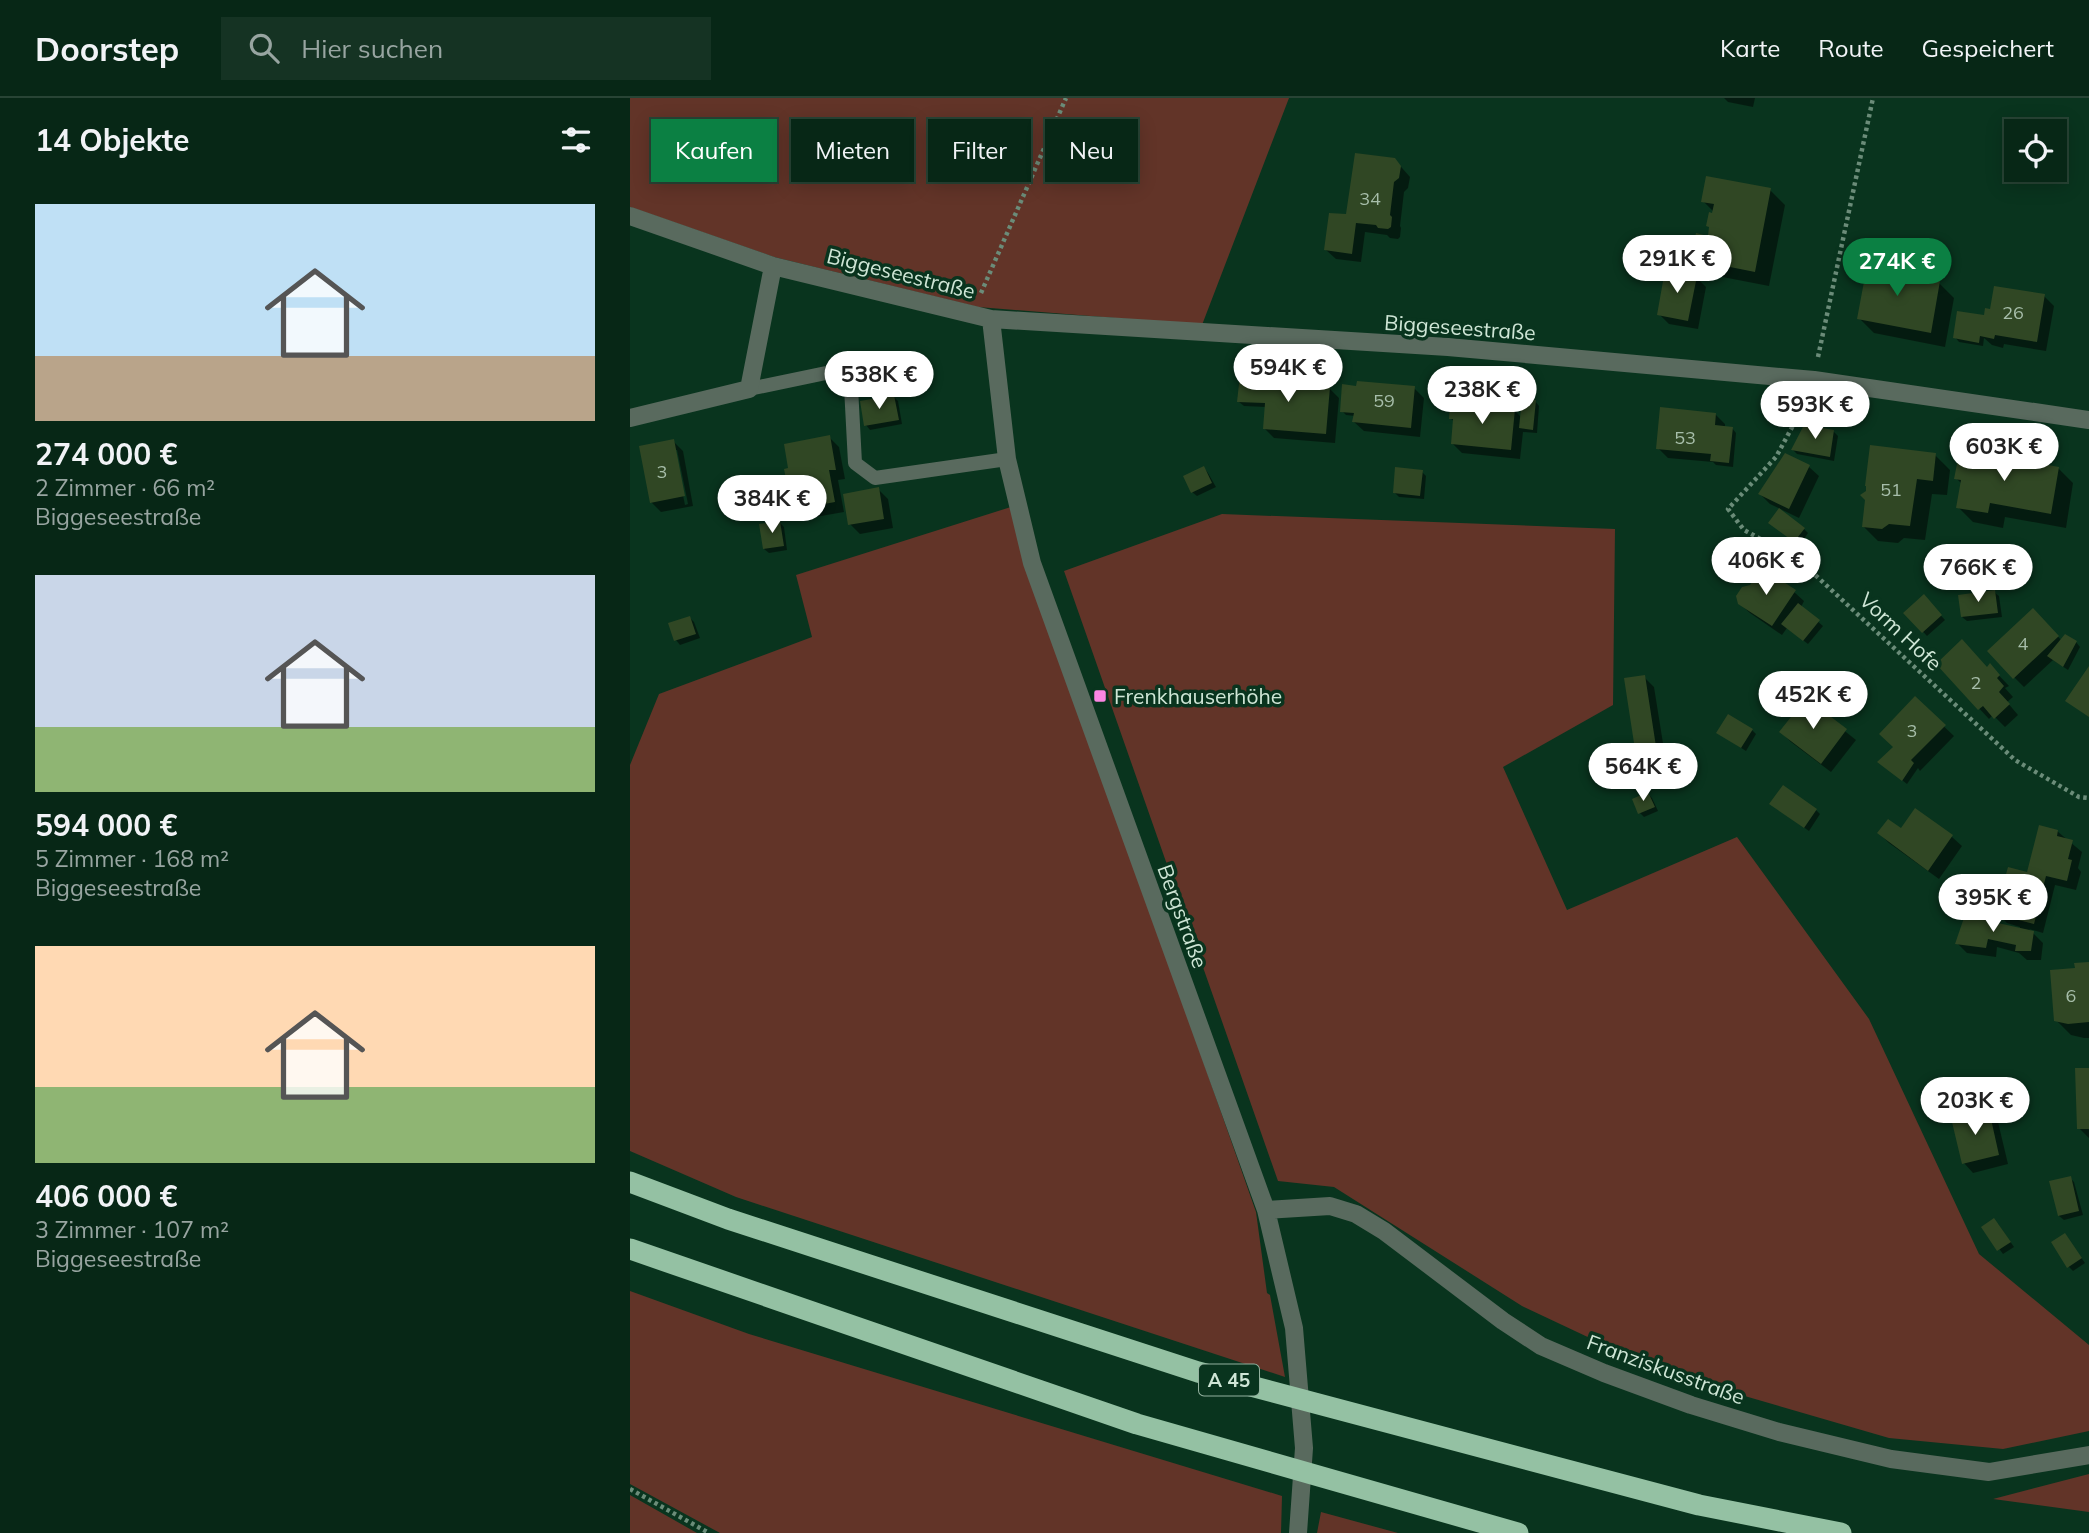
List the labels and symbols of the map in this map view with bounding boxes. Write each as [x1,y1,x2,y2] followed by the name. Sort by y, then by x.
[1359,187,1381,210] house number: 34
[1620,236,1734,295] pin: 291K €
[1840,238,1954,298] pin: 274K €
[824,242,978,304] street label: Biggeseestraße
[2002,301,2024,324] house number: 26
[1383,309,1537,345] street label: Biggeseestraße
[1231,344,1345,404] pin: 594K €
[822,352,936,411] pin: 538K €
[1425,366,1539,426] pin: 238K €
[1758,382,1872,441] pin: 593K €
[1373,389,1395,412] house number: 59
[1947,424,2061,483] pin: 603K €
[1674,426,1696,449] house number: 53
[657,460,667,483] house number: 3
[715,476,829,535] pin: 384K €
[1880,478,1902,501] house number: 51
[1709,538,1823,597] pin: 406K €
[1921,545,2035,604] pin: 766K €
[1854,586,1948,676] street label: Vorm Hofe
[2018,632,2029,655] house number: 4
[1971,671,1981,694] house number: 2
[1756,672,1870,731] pin: 452K €
[1114,683,1282,709] place label: Frenkhauserhöhe
[1092,688,1108,704] marker: Frenkhauserhöhe
[1907,719,1917,742] house number: 3
[1586,744,1700,803] pin: 564K €
[1152,861,1214,971] street label: Bergstraße
[1936,874,2050,934] pin: 395K €
[2066,984,2076,1007] house number: 6
[1918,1077,2032,1137] pin: 203K €
[1583,1328,1749,1410] street label: Franziskusstraße
[1199,1364,1259,1396] road number: A 45

